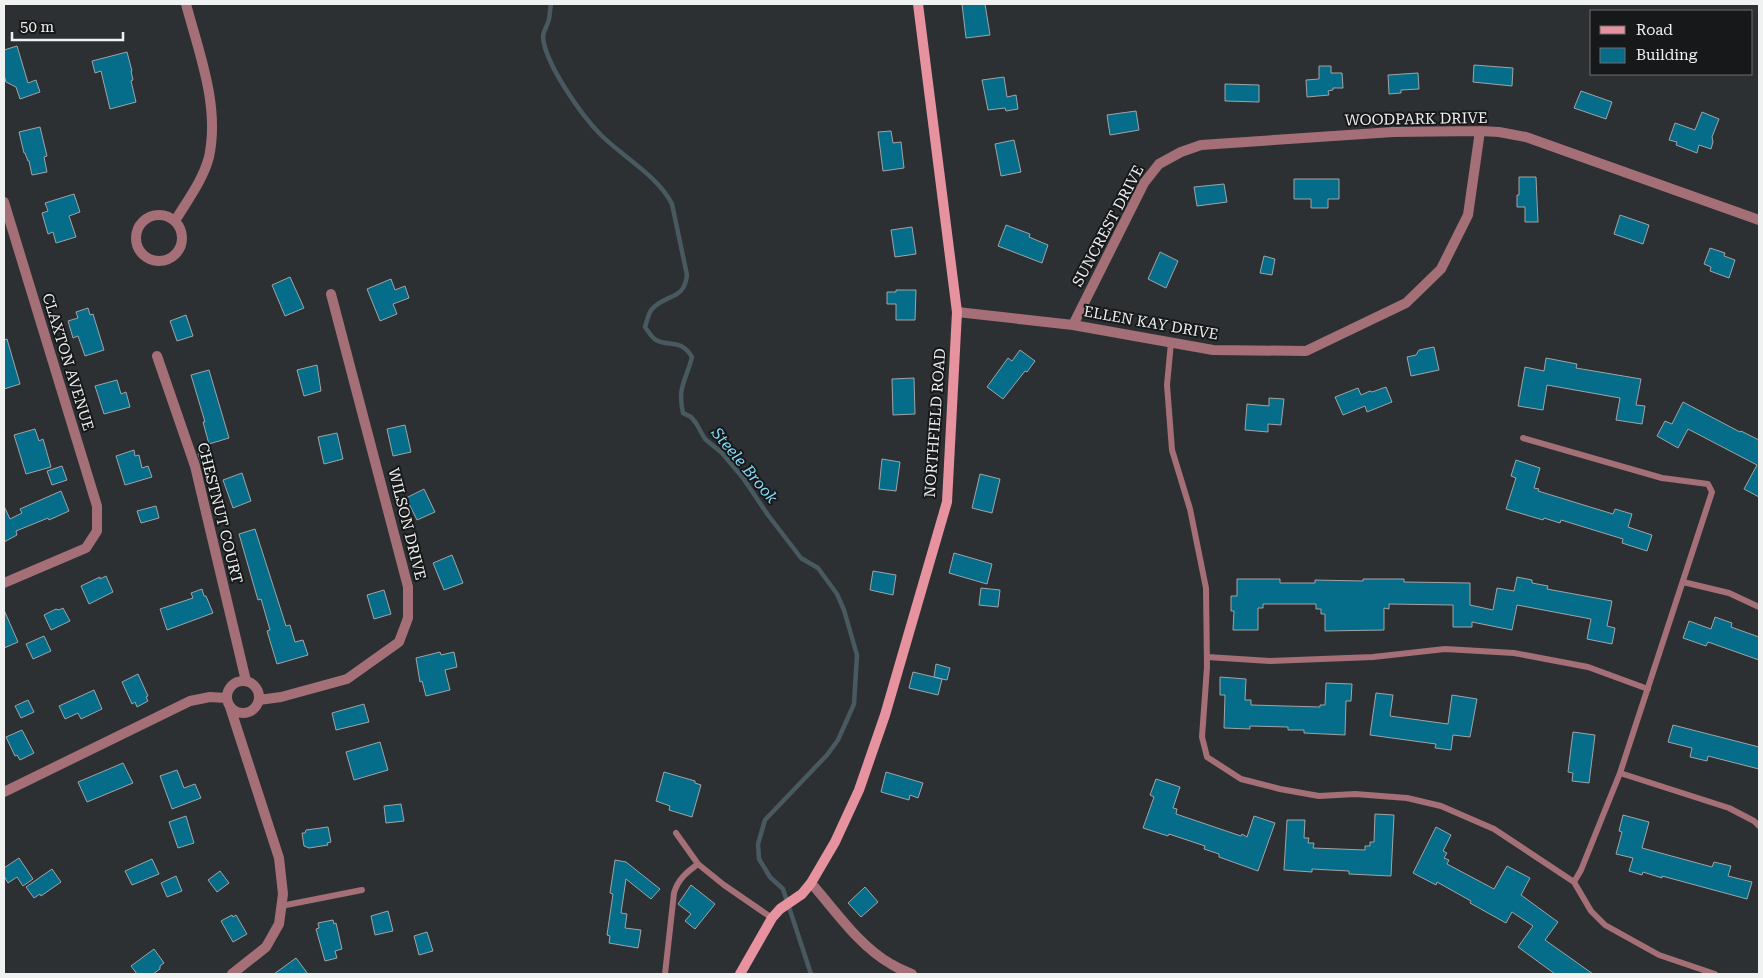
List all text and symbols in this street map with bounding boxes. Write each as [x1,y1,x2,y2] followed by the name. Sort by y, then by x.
[12,10,124,42] scale bar
[1590,10,1753,75] legend
[20,18,55,36] text: 50 m
[1636,21,1673,39] text: Road
[1636,46,1698,64] text: Building
[1344,109,1488,129] street label: WOODPARK DRIVE
[1068,162,1148,290] street label: SUNCREST DRIVE
[39,291,97,433] street label: CLAXTON AVENUE
[1082,302,1220,344] street label: ELLEN KAY DRIVE
[921,348,949,498] street label: NORTHFIELD ROAD
[707,423,782,507] water label: Steele Brook
[194,441,246,585] street label: CHESTNUT COURT
[384,466,430,582] street label: WILSON DRIVE

